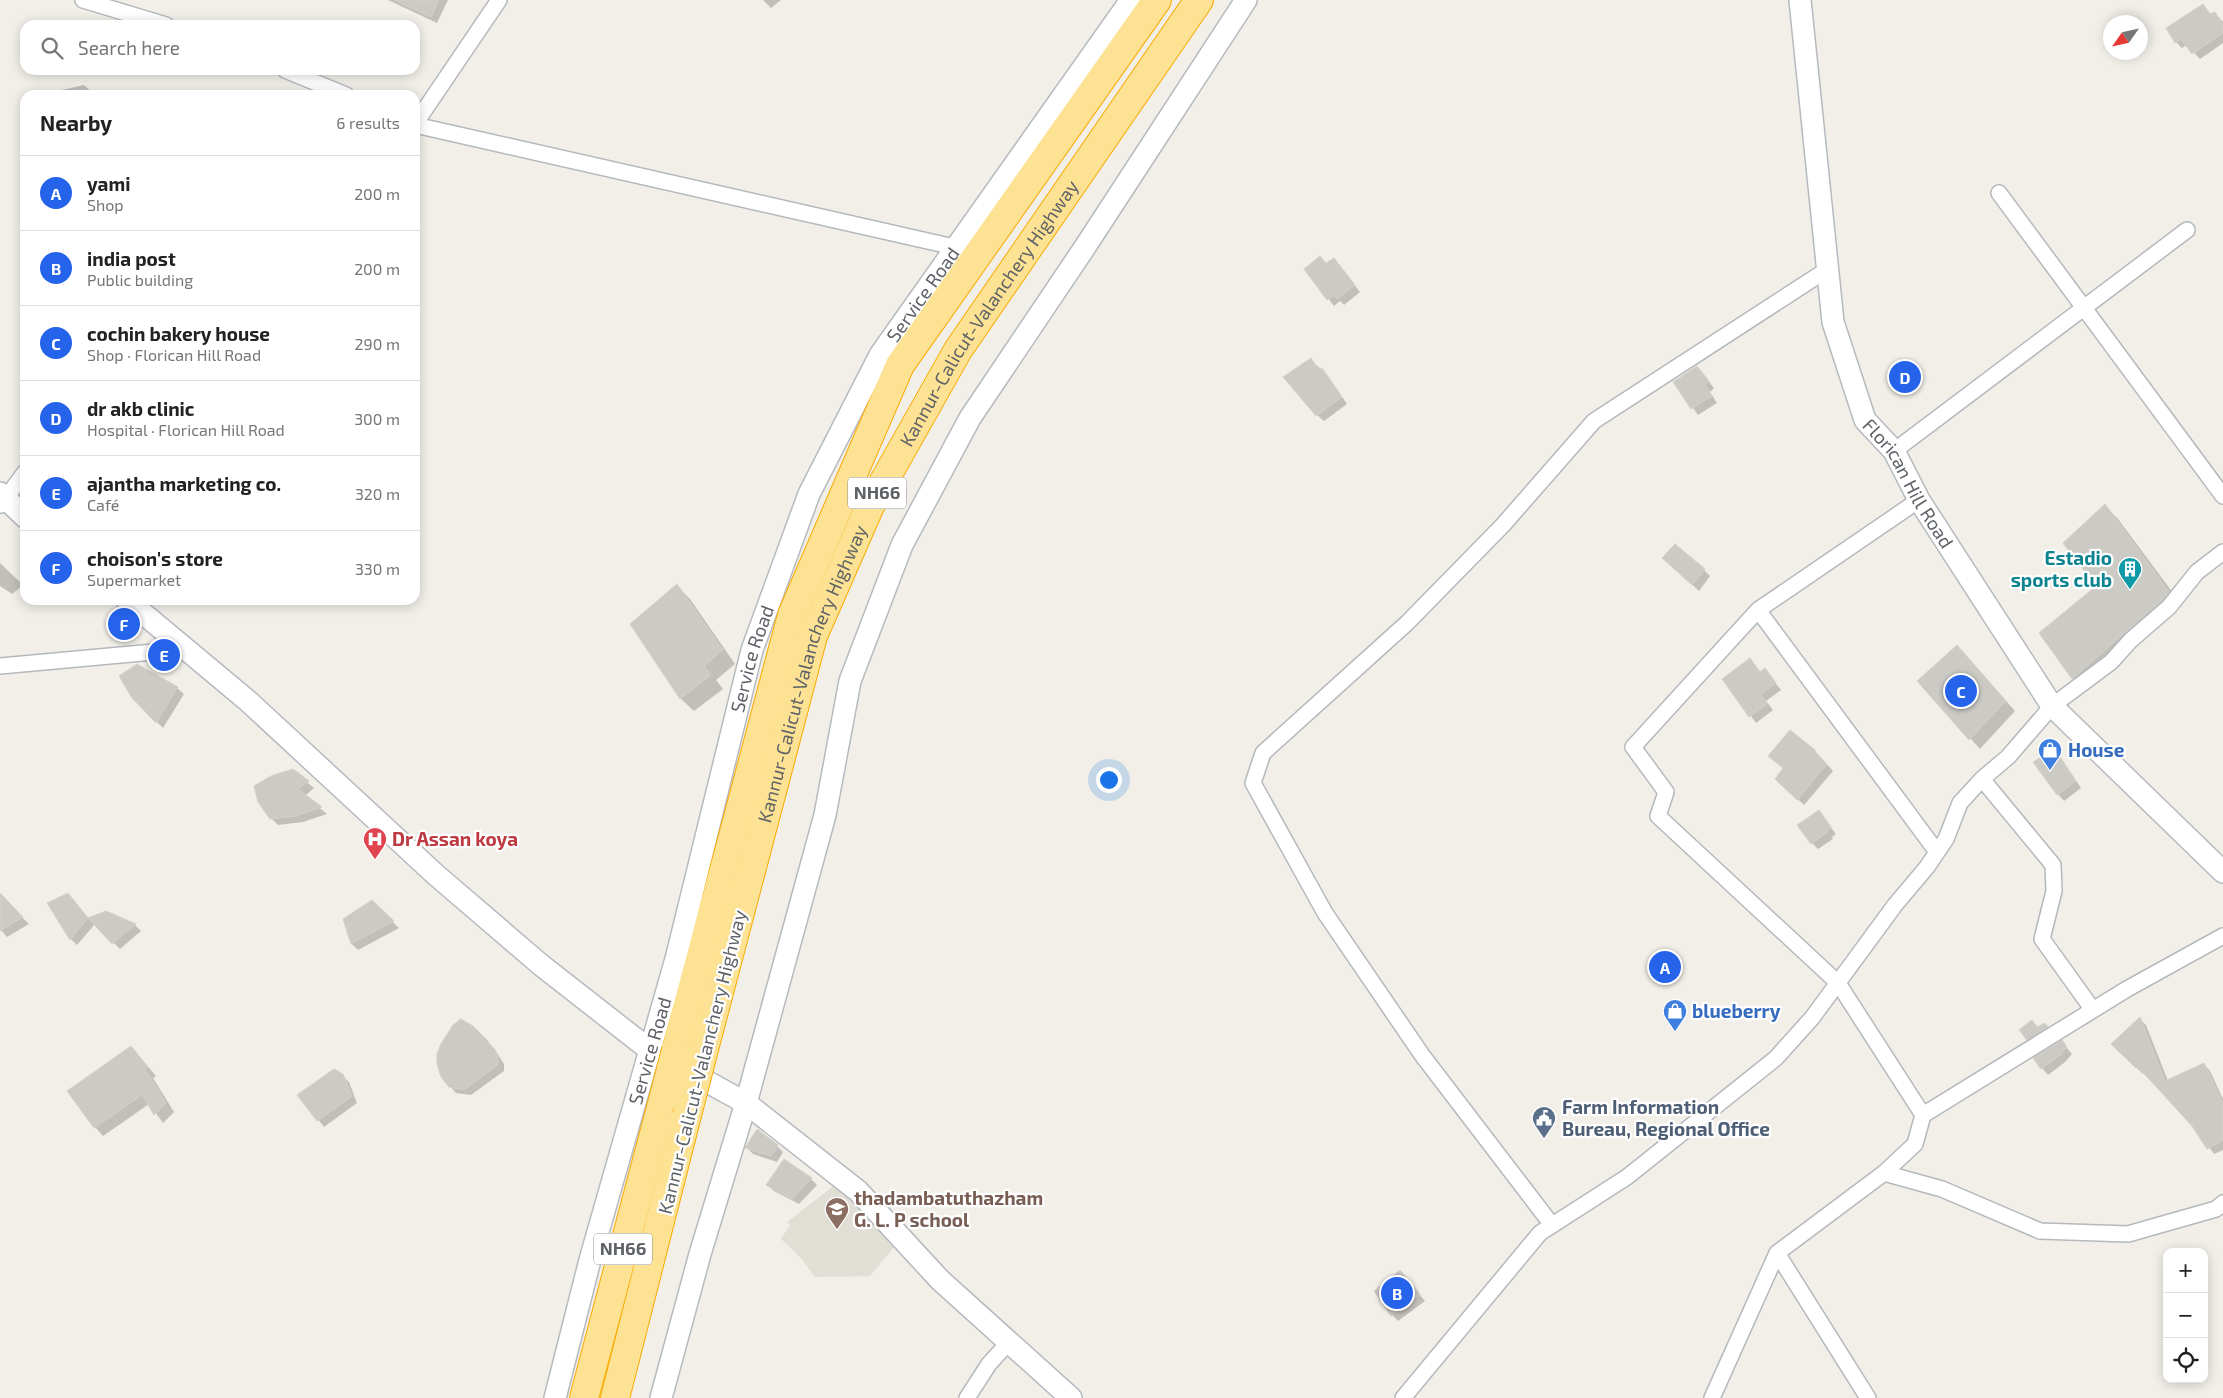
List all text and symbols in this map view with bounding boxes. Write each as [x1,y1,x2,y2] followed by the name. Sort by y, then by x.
[2103,15,2148,60] north arrow
[20,20,420,75] search box
[38,34,66,62] icon: search
[78,36,180,59] text: Search here
[40,110,112,135] text: Nearby
[336,113,400,132] text: 6 results
[87,172,130,195] text: yami
[894,175,1083,450] street label: Kannur-Calicut-Valanchery Highway
[51,184,61,203] text: A
[354,184,400,203] text: 200 m
[87,195,124,214] text: Shop
[881,242,964,346] street label: Service Road
[87,247,176,270] text: india post
[51,259,61,278] text: B
[354,259,400,278] text: 200 m
[87,270,193,289] text: Public building
[87,322,270,345] text: cochin bakery house
[51,334,61,353] text: C
[355,334,400,353] text: 290 m
[87,345,261,364] text: Shop · Florican Hill Road
[1889,358,1921,396] pin: D
[87,397,195,420] text: dr akb clinic
[51,409,61,428] text: D
[354,409,400,428] text: 300 m
[1858,413,1959,552] street label: Florican Hill Road
[87,420,285,439] text: Hospital · Florican Hill Road
[87,472,281,495] text: ajantha marketing co.
[848,478,906,508] road number: NH66
[51,484,61,503] text: E
[355,484,400,503] text: 320 m
[87,495,119,514] text: Café
[752,521,871,825] street label: Kannur-Calicut-Valanchery Highway
[2011,546,2112,591] place label: Estadio sports club
[87,547,223,570] text: choison's store
[2117,556,2143,590] building icon: Estadio sports club
[52,559,60,578] text: F
[355,559,400,578] text: 330 m
[87,570,181,589] text: Supermarket
[725,602,778,715] street label: Service Road
[108,605,140,643] pin: F
[148,636,180,674] pin: E
[1945,672,1977,710] pin: C
[2037,737,2063,771] shop icon: House
[2068,738,2125,761] place label: House
[1096,767,1122,793] your location
[362,826,388,860] hospital icon: Dr Assan koya
[392,827,518,851] place label: Dr Assan koya
[653,907,750,1216] street label: Kannur-Calicut-Valanchery Highway
[1649,948,1681,986] pin: A
[623,994,676,1107] street label: Service Road
[1662,998,1688,1032] shop icon: blueberry
[1692,999,1781,1023] place label: blueberry
[1562,1095,1770,1140] place label: Farm Information Bureau, Regional Office
[1531,1105,1557,1139] public building icon: Farm Information Bureau, Regional Office
[854,1186,1043,1231] place label: thadambatuthazham G. L. P school
[824,1196,850,1230] school or university icon: thadambatuthazham G. L. P school
[594,1234,652,1264] road number: NH66
[2163,1248,2208,1383] map controls
[2163,1248,2208,1293] button: +
[1381,1274,1413,1312] pin: B
[2163,1293,2208,1338] button: −
[2163,1338,2208,1383] button: locate

